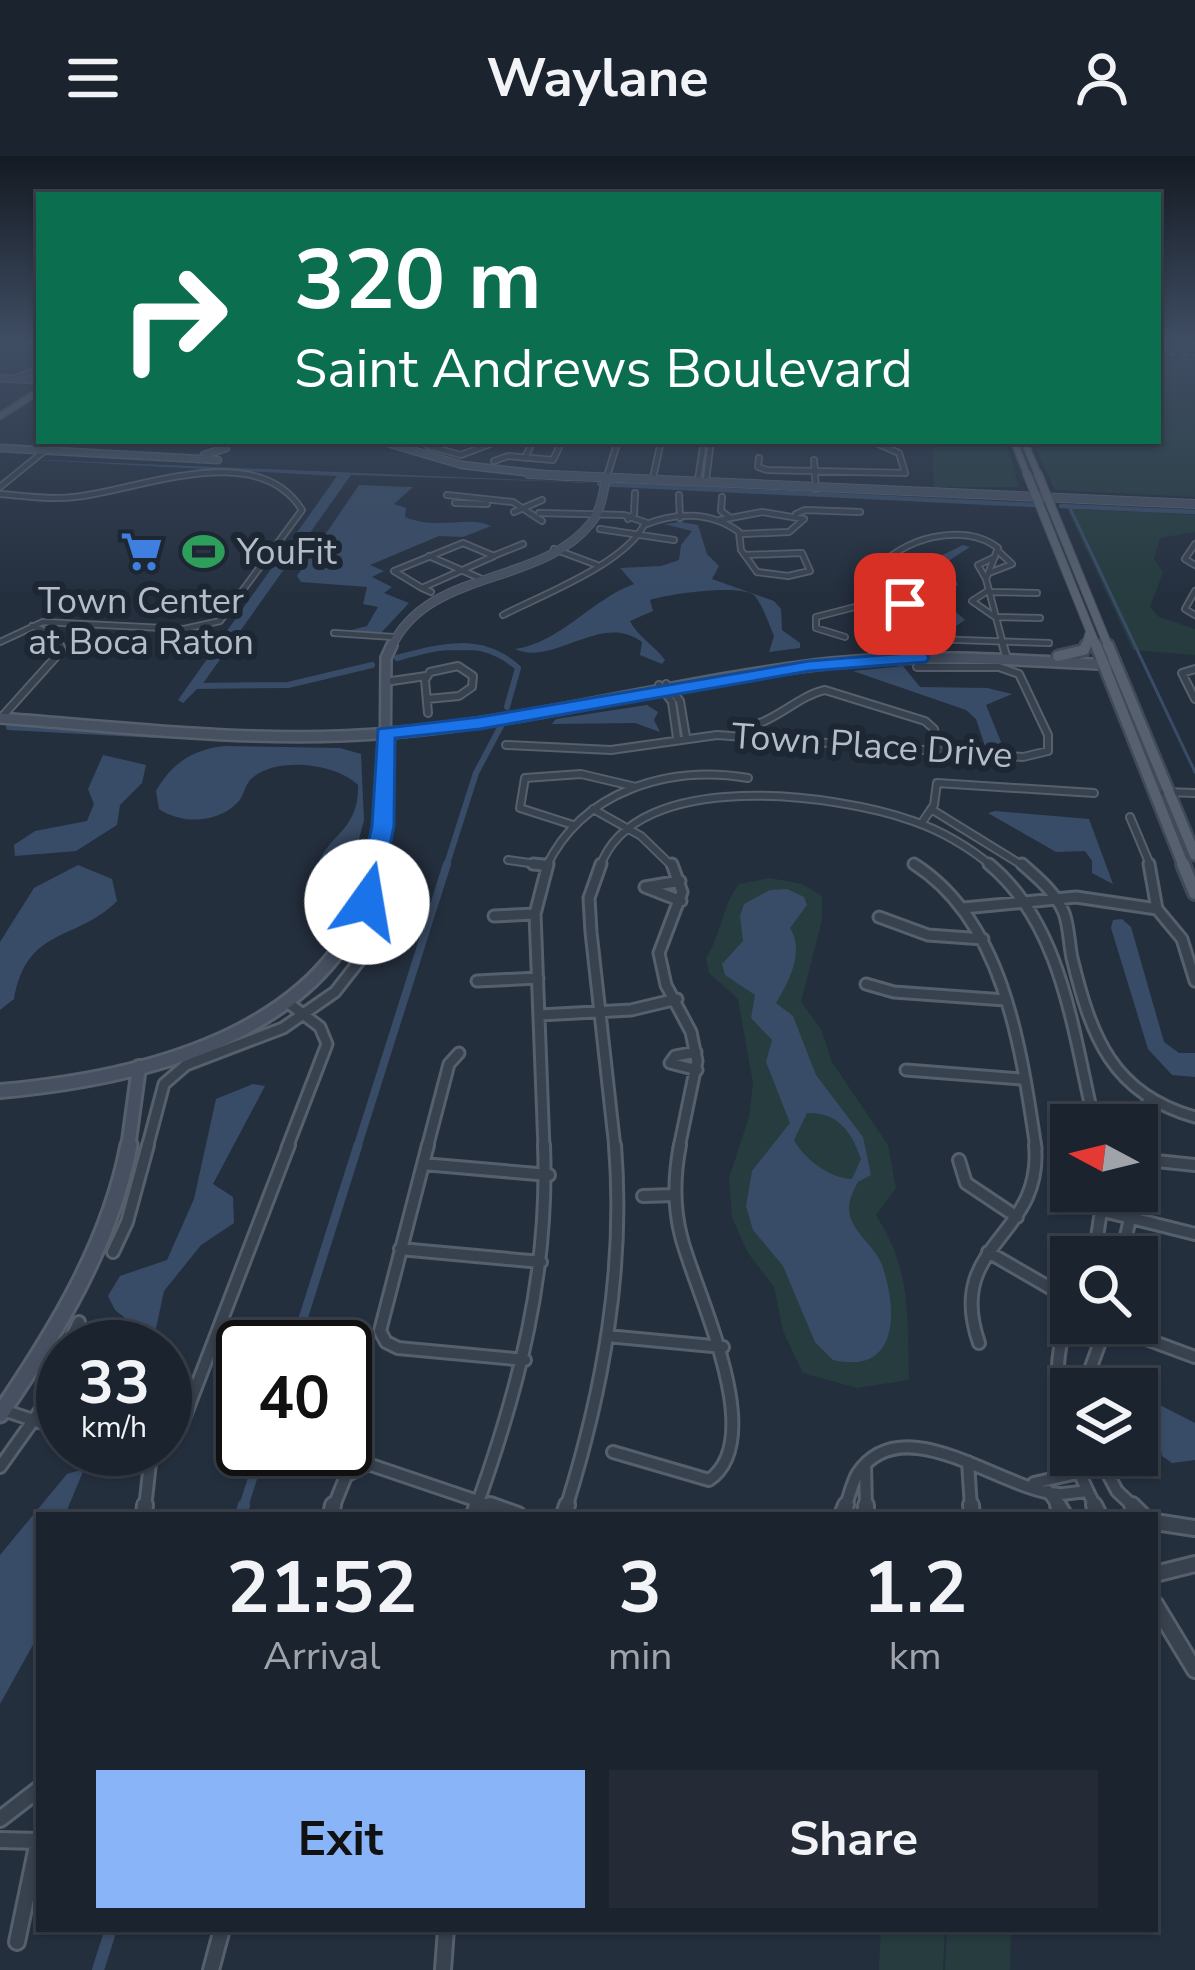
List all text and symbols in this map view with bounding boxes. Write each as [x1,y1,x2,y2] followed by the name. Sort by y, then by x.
[486,41,709,115] text: Waylane
[60,45,126,111] icon: menu
[1069,45,1135,111] icon: person
[294,223,542,338] text: 320 m
[96,240,252,396] icon: right
[294,332,913,406] text: Saint Andrews Boulevard
[118,528,164,574] supermarket icon: Town Center at Boca Raton
[236,528,337,577] place label: YouFit
[180,529,226,575] sports icon: YouFit
[854,553,956,655] pin
[872,571,938,637] icon: arrive
[28,577,254,667] place label: Town Center at Boca Raton
[730,712,1014,780] street label: Town Place Drive
[304,839,430,965] position arrow
[1050,1104,1158,1212] north arrow
[1050,1104,1158,1476] map controls
[1050,1236,1158,1344] button: search
[216,1320,372,1476] speed limit sign: 40
[78,1342,150,1424] text: 33
[1050,1368,1158,1476] button: layers
[81,1407,147,1448] text: km/h
[227,1539,417,1637] text: 21:52
[619,1539,662,1637] text: 3
[863,1539,967,1637] text: 1.2
[263,1630,381,1683] text: Arrival
[608,1630,672,1683] text: min
[889,1630,942,1683] text: km
[96,1770,585,1908] button: Exit
[609,1770,1098,1908] button: Share

